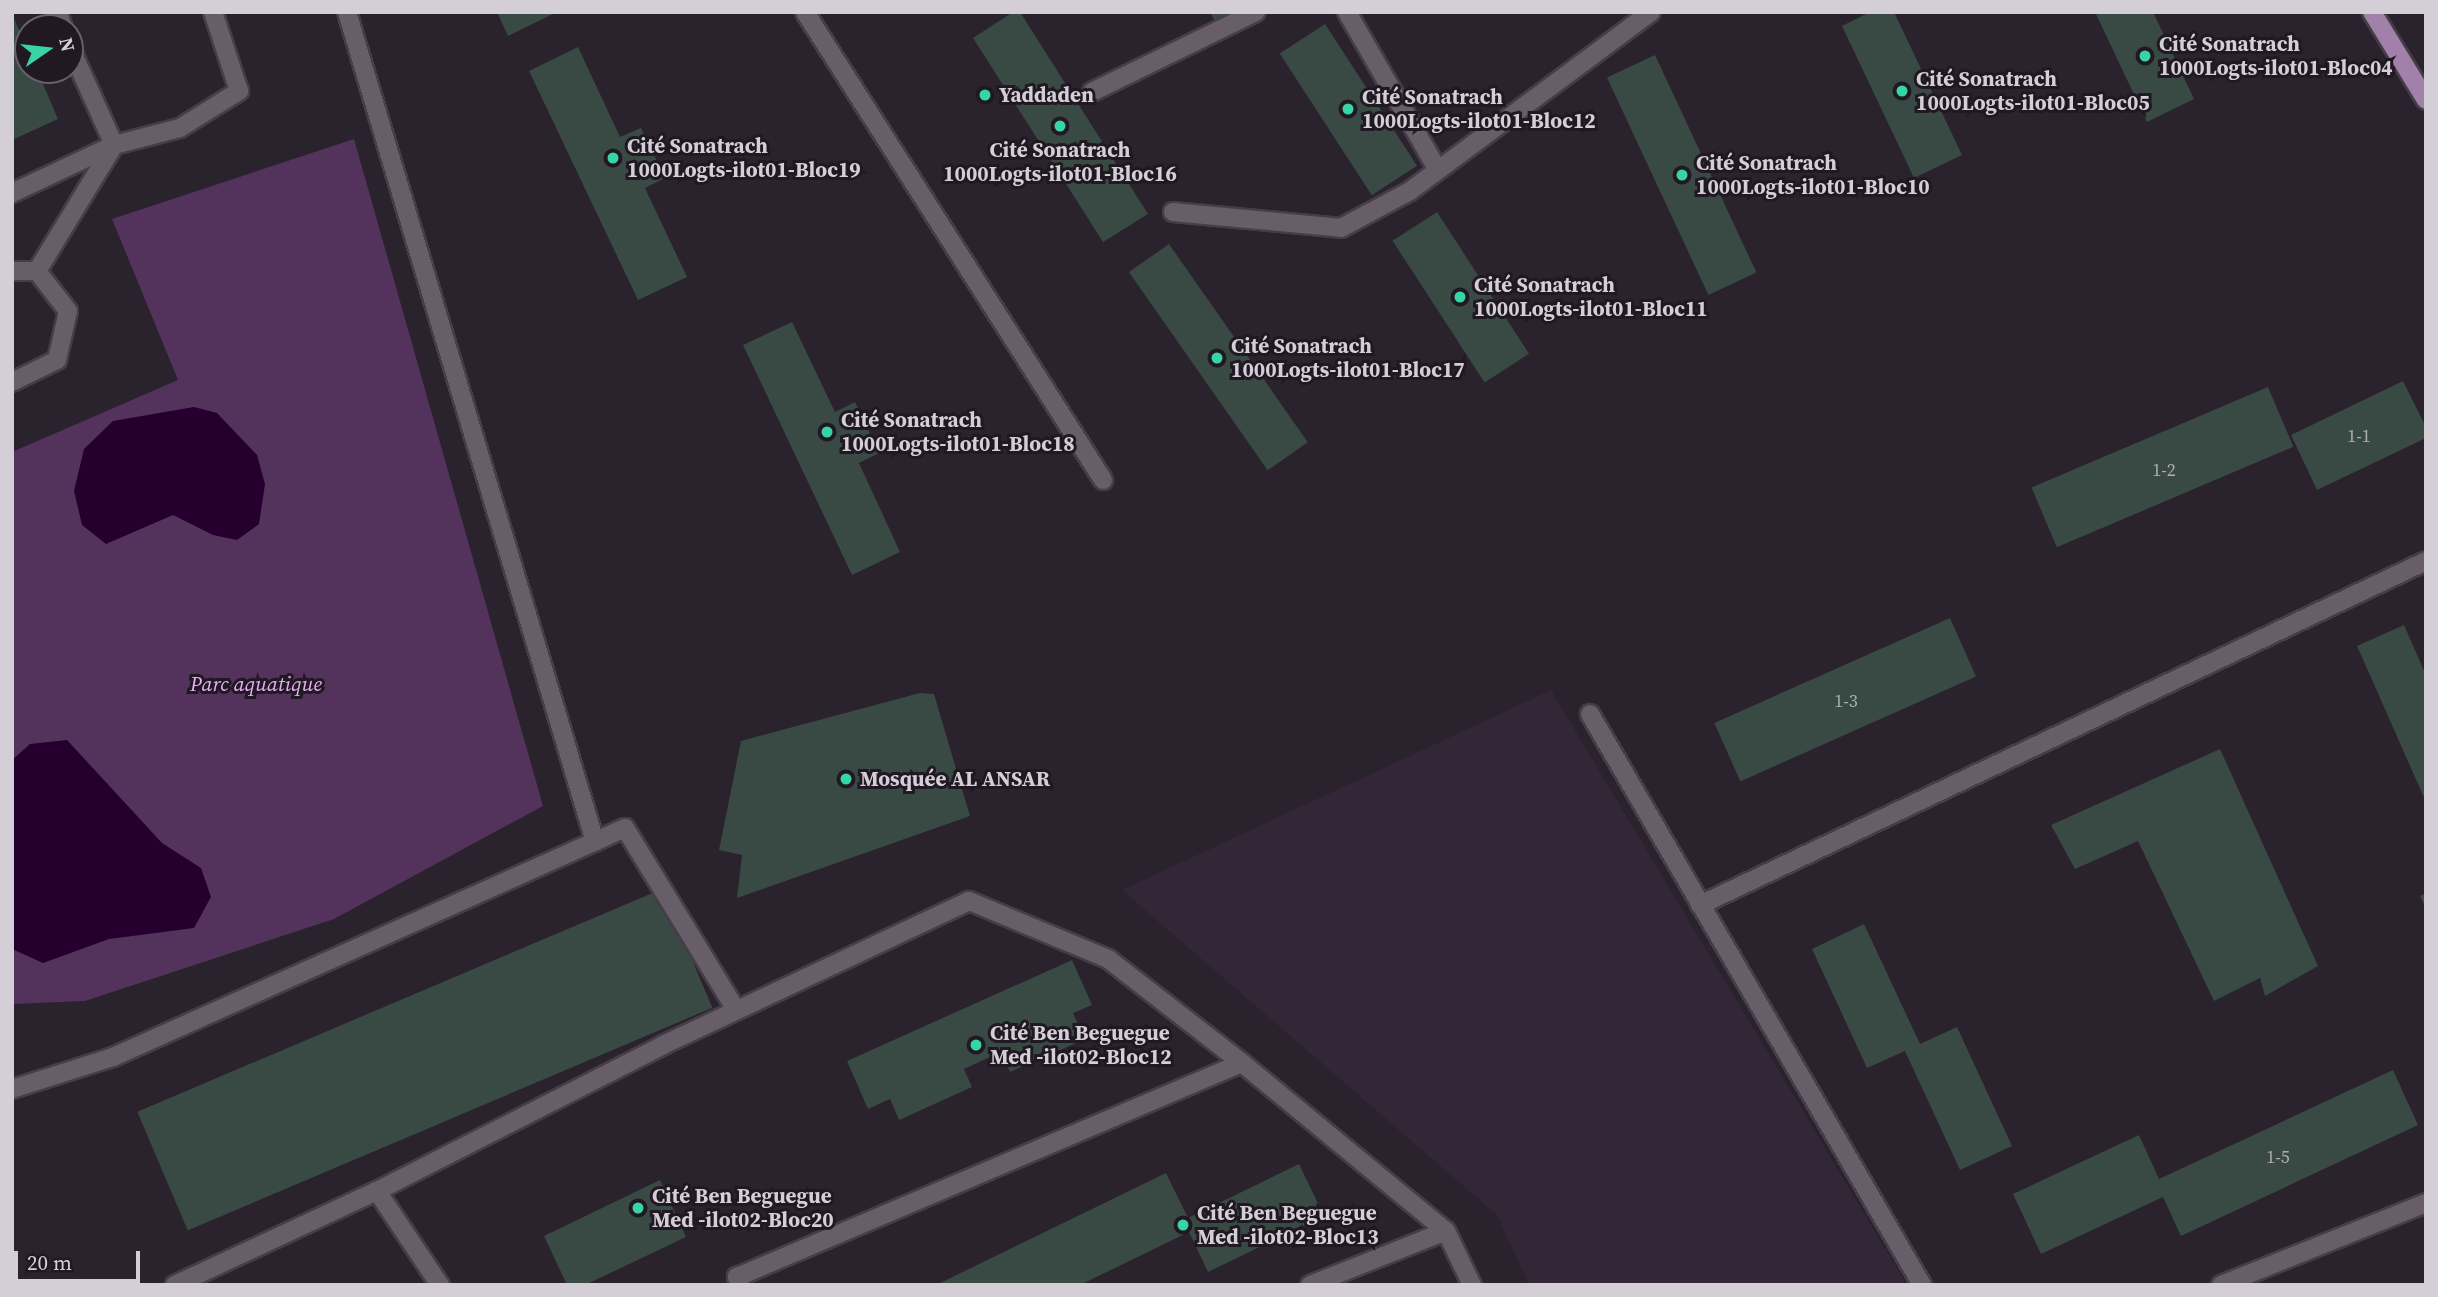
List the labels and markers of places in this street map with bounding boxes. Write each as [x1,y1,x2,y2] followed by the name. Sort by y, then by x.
[2159,31,2393,81] place label: Cité Sonatrach 1000Logts-ilot01-Bloc04
[2137,48,2153,64] marker: Cité Sonatrach 1000Logts-ilot01-Bloc04
[1916,66,2150,116] place label: Cité Sonatrach 1000Logts-ilot01-Bloc05
[999,82,1094,108] place label: Yaddaden
[1894,83,1910,99] marker: Cité Sonatrach 1000Logts-ilot01-Bloc05
[1362,84,1596,134] place label: Cité Sonatrach 1000Logts-ilot01-Bloc12
[977,87,993,103] marker: Yaddaden
[1340,101,1356,117] marker: Cité Sonatrach 1000Logts-ilot01-Bloc12
[1052,118,1068,134] marker: Cité Sonatrach 1000Logts-ilot01-Bloc16
[627,133,861,183] place label: Cité Sonatrach 1000Logts-ilot01-Bloc19
[943,137,1177,187] place label: Cité Sonatrach 1000Logts-ilot01-Bloc16
[605,150,621,166] marker: Cité Sonatrach 1000Logts-ilot01-Bloc19
[1696,150,1930,200] place label: Cité Sonatrach 1000Logts-ilot01-Bloc10
[1674,167,1690,183] marker: Cité Sonatrach 1000Logts-ilot01-Bloc10
[1474,272,1708,322] place label: Cité Sonatrach 1000Logts-ilot01-Bloc11
[1452,289,1468,305] marker: Cité Sonatrach 1000Logts-ilot01-Bloc11
[1231,333,1465,383] place label: Cité Sonatrach 1000Logts-ilot01-Bloc17
[1209,350,1225,366] marker: Cité Sonatrach 1000Logts-ilot01-Bloc17
[841,407,1075,457] place label: Cité Sonatrach 1000Logts-ilot01-Bloc18
[819,424,835,440] marker: Cité Sonatrach 1000Logts-ilot01-Bloc18
[860,766,1050,792] place label: Mosquée AL ANSAR
[838,771,854,787] marker: Mosquée AL ANSAR
[990,1020,1172,1070] place label: Cité Ben Beguegue Med -ilot02-Bloc12
[968,1037,984,1053] marker: Cité Ben Beguegue Med -ilot02-Bloc12
[652,1183,834,1233] place label: Cité Ben Beguegue Med -ilot02-Bloc20
[630,1200,646,1216] marker: Cité Ben Beguegue Med -ilot02-Bloc20
[1197,1200,1379,1250] place label: Cité Ben Beguegue Med -ilot02-Bloc13
[1175,1217,1191,1233] marker: Cité Ben Beguegue Med -ilot02-Bloc13

